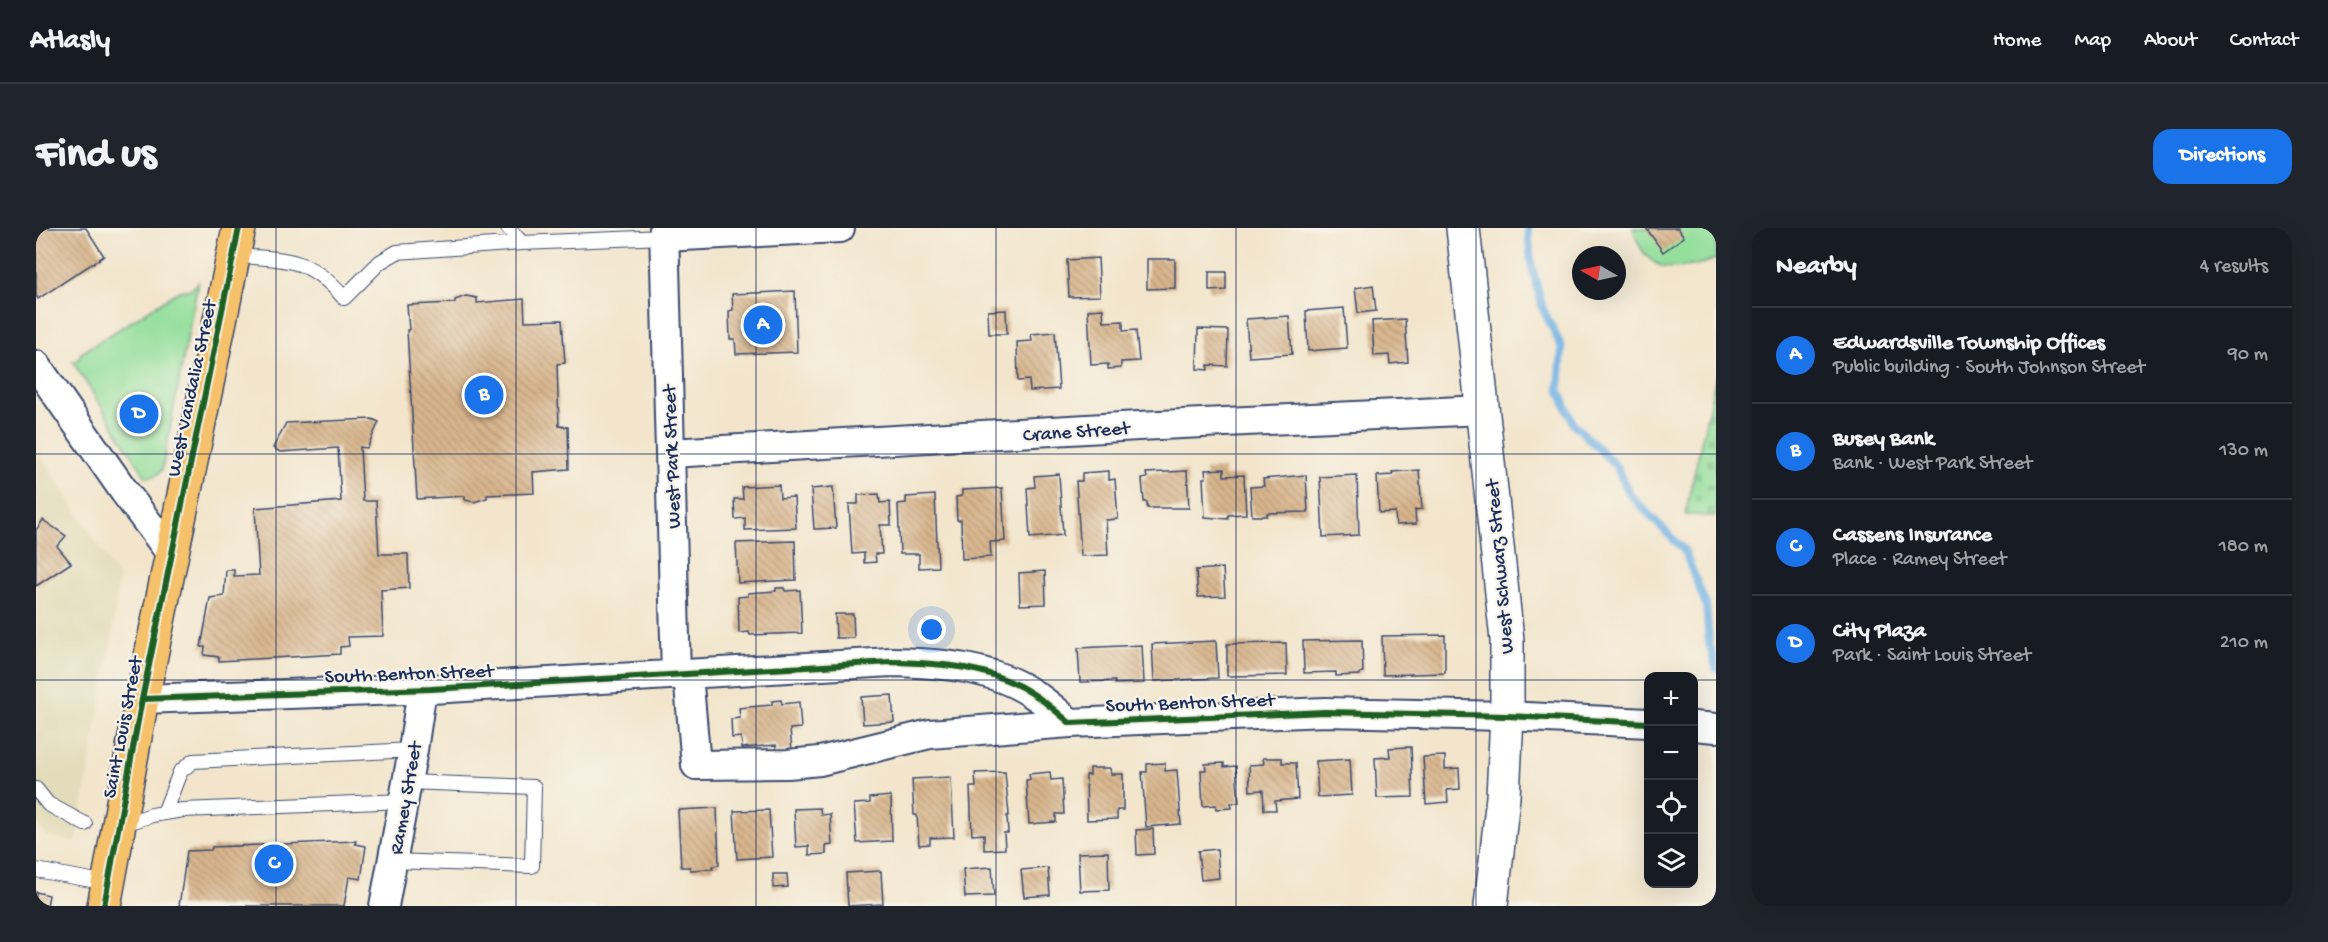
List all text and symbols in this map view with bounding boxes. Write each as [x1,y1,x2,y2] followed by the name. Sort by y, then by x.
[30,25,110,58] text: Atlasly
[1993,29,2041,54] text: Home
[2074,29,2111,54] text: Map
[2144,29,2197,54] text: About
[2230,29,2298,54] text: Contact
[2153,129,2292,184] button: Directions
[36,132,156,181] text: Find us
[1572,246,1626,300] north arrow
[1776,252,1857,283] text: Nearby
[2200,256,2268,279] text: 4 results
[163,296,224,479] street label: West Vandalia Street
[744,302,782,348] pin: A
[1833,331,2105,357] text: Edwardsville Township Offices
[1790,344,1801,367] text: A
[2228,344,2268,367] text: 90 m
[1833,357,2145,380] text: Public building · South Johnson Street
[464,372,504,418] pin: B
[659,383,688,529] street label: West Park Street
[120,392,158,436] pin: D
[1022,418,1132,449] street label: Crane Street
[1833,427,1934,453] text: Busey Bank
[1790,440,1801,463] text: B
[2219,440,2268,463] text: 130 m
[1833,453,2032,476] text: Bank · West Park Street
[1482,477,1521,655] street label: West Schwarz Street
[1833,523,1992,549] text: Cassens Insurance
[1790,536,1801,559] text: C
[2219,536,2268,559] text: 180 m
[1833,549,2006,572] text: Place · Ramey Street
[917,615,946,644] your location
[1833,619,1926,645] text: City Plaza
[1789,632,1802,655] text: D
[2220,632,2268,655] text: 210 m
[1833,645,2031,668] text: Park · Saint Louis Street
[99,653,150,801] street label: Saint Louis Street
[324,661,496,690] street label: South Benton Street
[1644,672,1698,888] map controls
[1644,672,1698,726] button: +
[1105,690,1277,719] street label: South Benton Street
[1644,726,1698,780] button: −
[386,739,429,857] street label: Ramey Street
[1644,780,1698,834] button: locate
[1644,834,1698,888] button: layers
[254,842,294,886] pin: C

